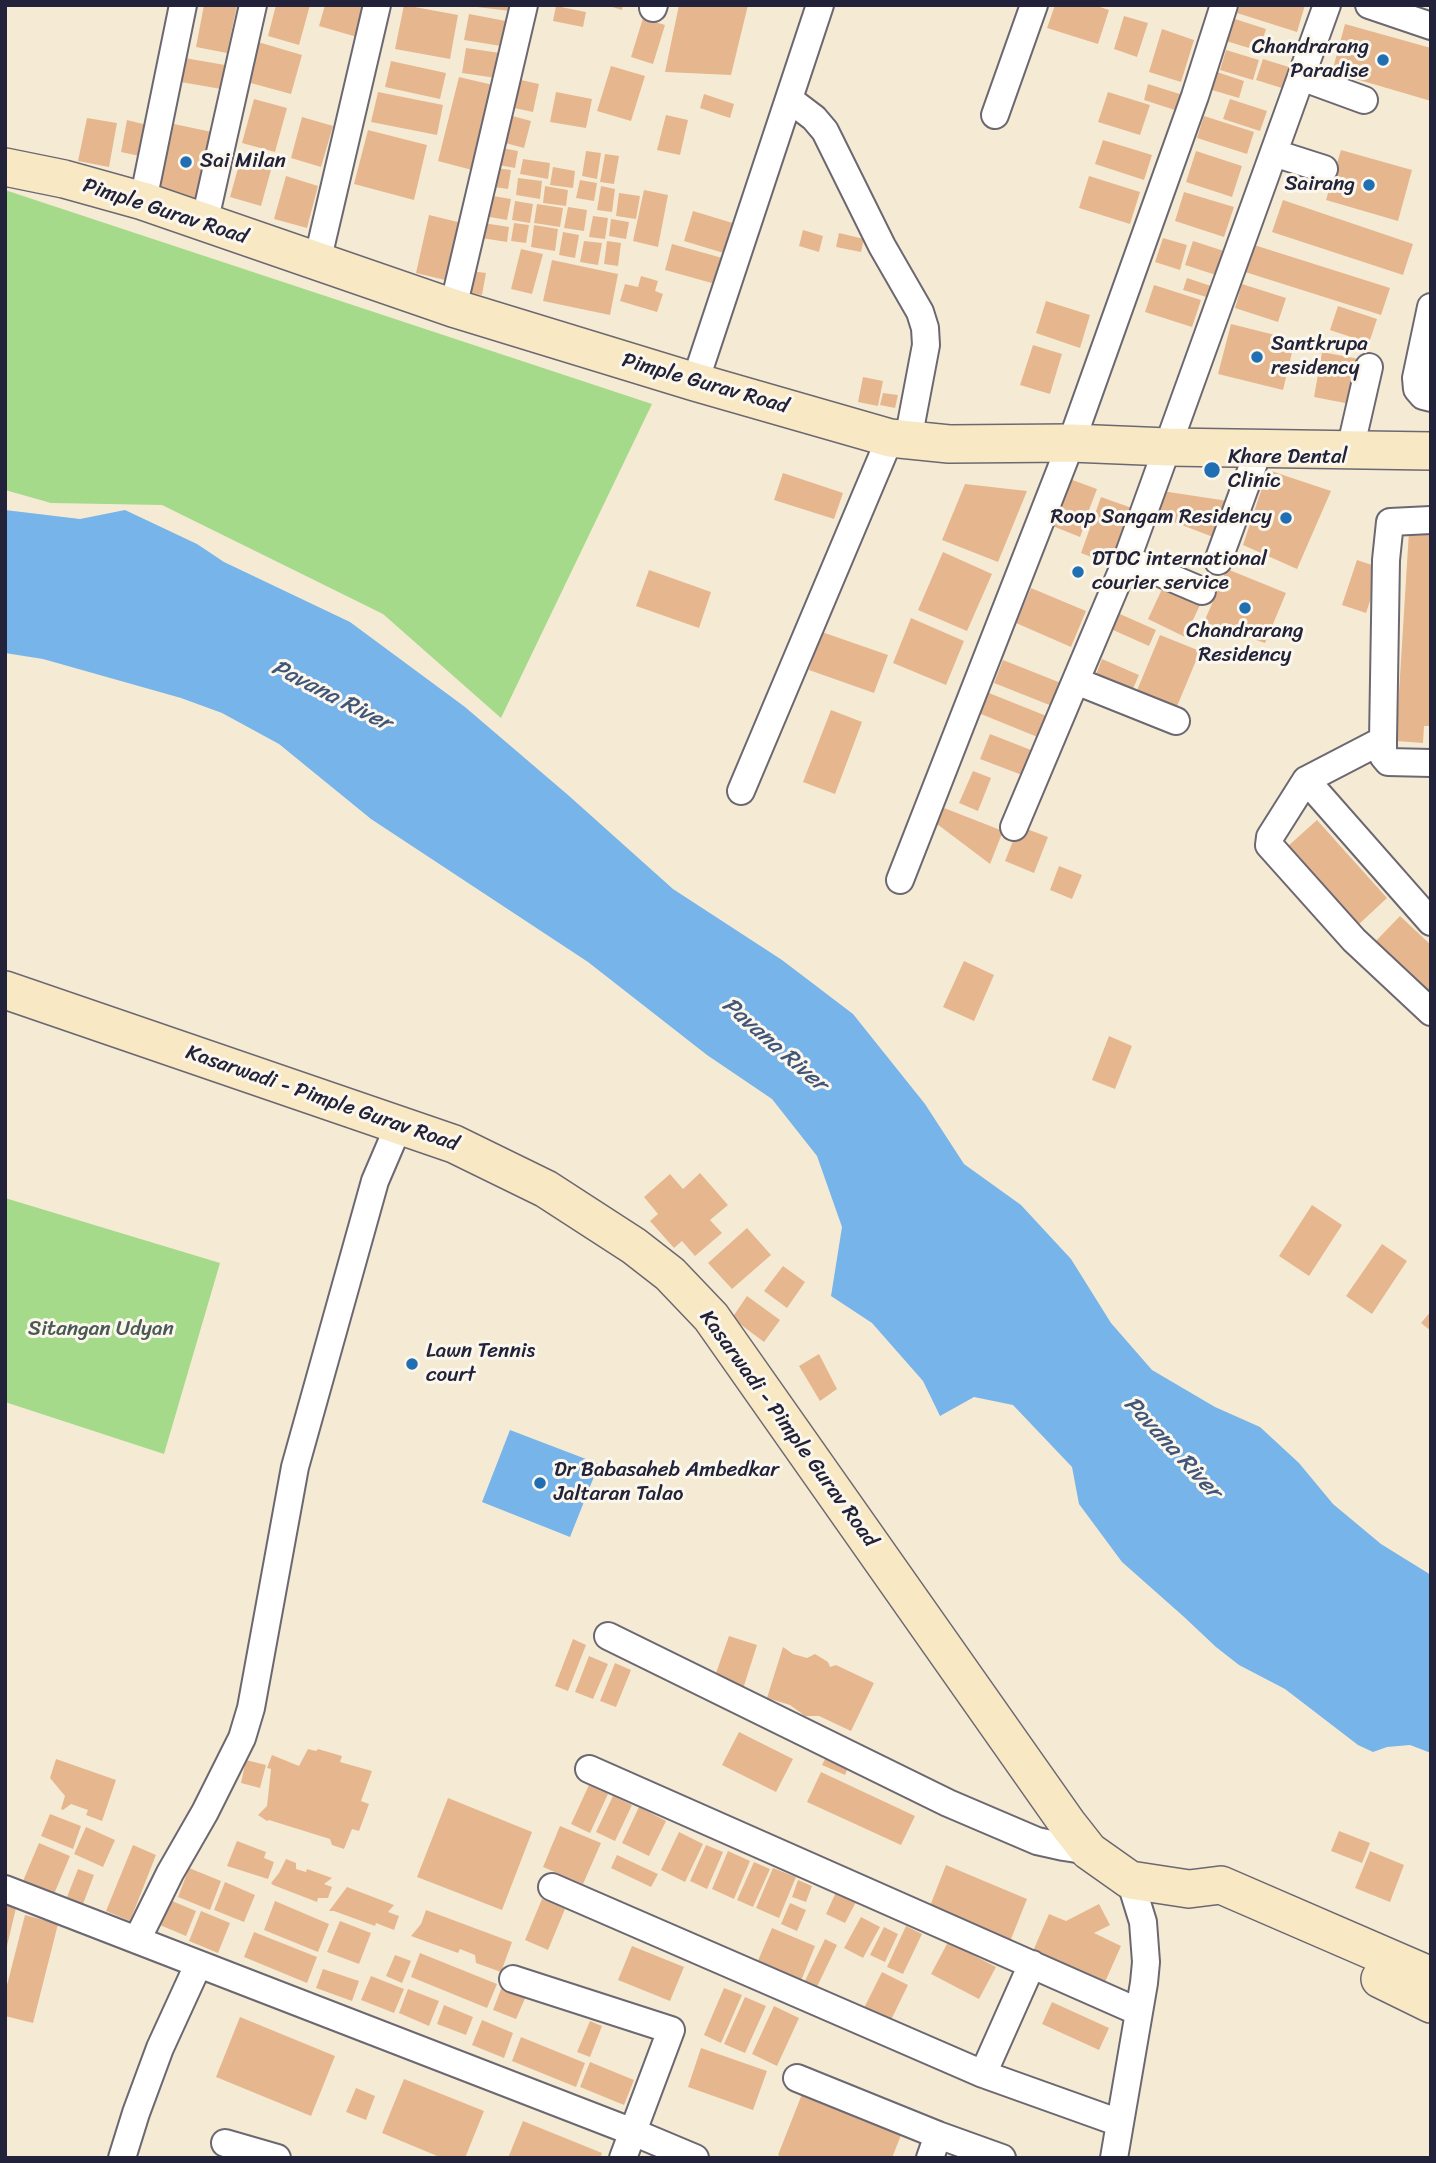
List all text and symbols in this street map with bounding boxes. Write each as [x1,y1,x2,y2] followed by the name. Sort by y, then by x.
[1252,35,1369,85] place label: Chandrarang Paradise
[1375,52,1391,68] marker: Chandrarang Paradise
[200,149,286,175] place label: Sai Milan
[178,154,194,170] marker: Sai Milan
[1284,172,1355,198] place label: Sairang
[79,173,251,251] street label: Pimple Gurav Road
[1361,177,1377,193] marker: Sairang
[1271,332,1368,382] place label: Santkrupa residency
[619,348,791,420] street label: Pimple Gurav Road
[1249,349,1265,365] marker: Santkrupa residency
[1228,445,1348,495] place label: Khare Dental Clinic
[1202,460,1222,480] marker: Khare Dental Clinic
[1051,505,1272,531] place label: Roop Sangam Residency
[1278,510,1294,526] marker: Roop Sangam Residency
[1092,547,1267,597] place label: DTDC international courier service
[1070,564,1086,580] marker: DTDC international courier service
[1237,600,1253,616] marker: Chandrarang Residency
[1186,619,1304,669] place label: Chandrarang Residency
[267,654,395,738] water label: Pavana River
[716,992,832,1098] water label: Pavana River
[182,1040,462,1158] street label: Kasarwadi - Pimple Gurav Road
[694,1306,882,1552] street label: Kasarwadi - Pimple Gurav Road
[28,1317,174,1343] park label: Sitangan Udyan
[426,1339,535,1389] place label: Lawn Tennis court
[404,1356,420,1372] marker: Lawn Tennis court
[1118,1391,1226,1505] water label: Pavana River
[554,1458,779,1508] place label: Dr Babasaheb Ambedkar Jaltaran Talao
[532,1475,548,1491] marker: Dr Babasaheb Ambedkar Jaltaran Talao

